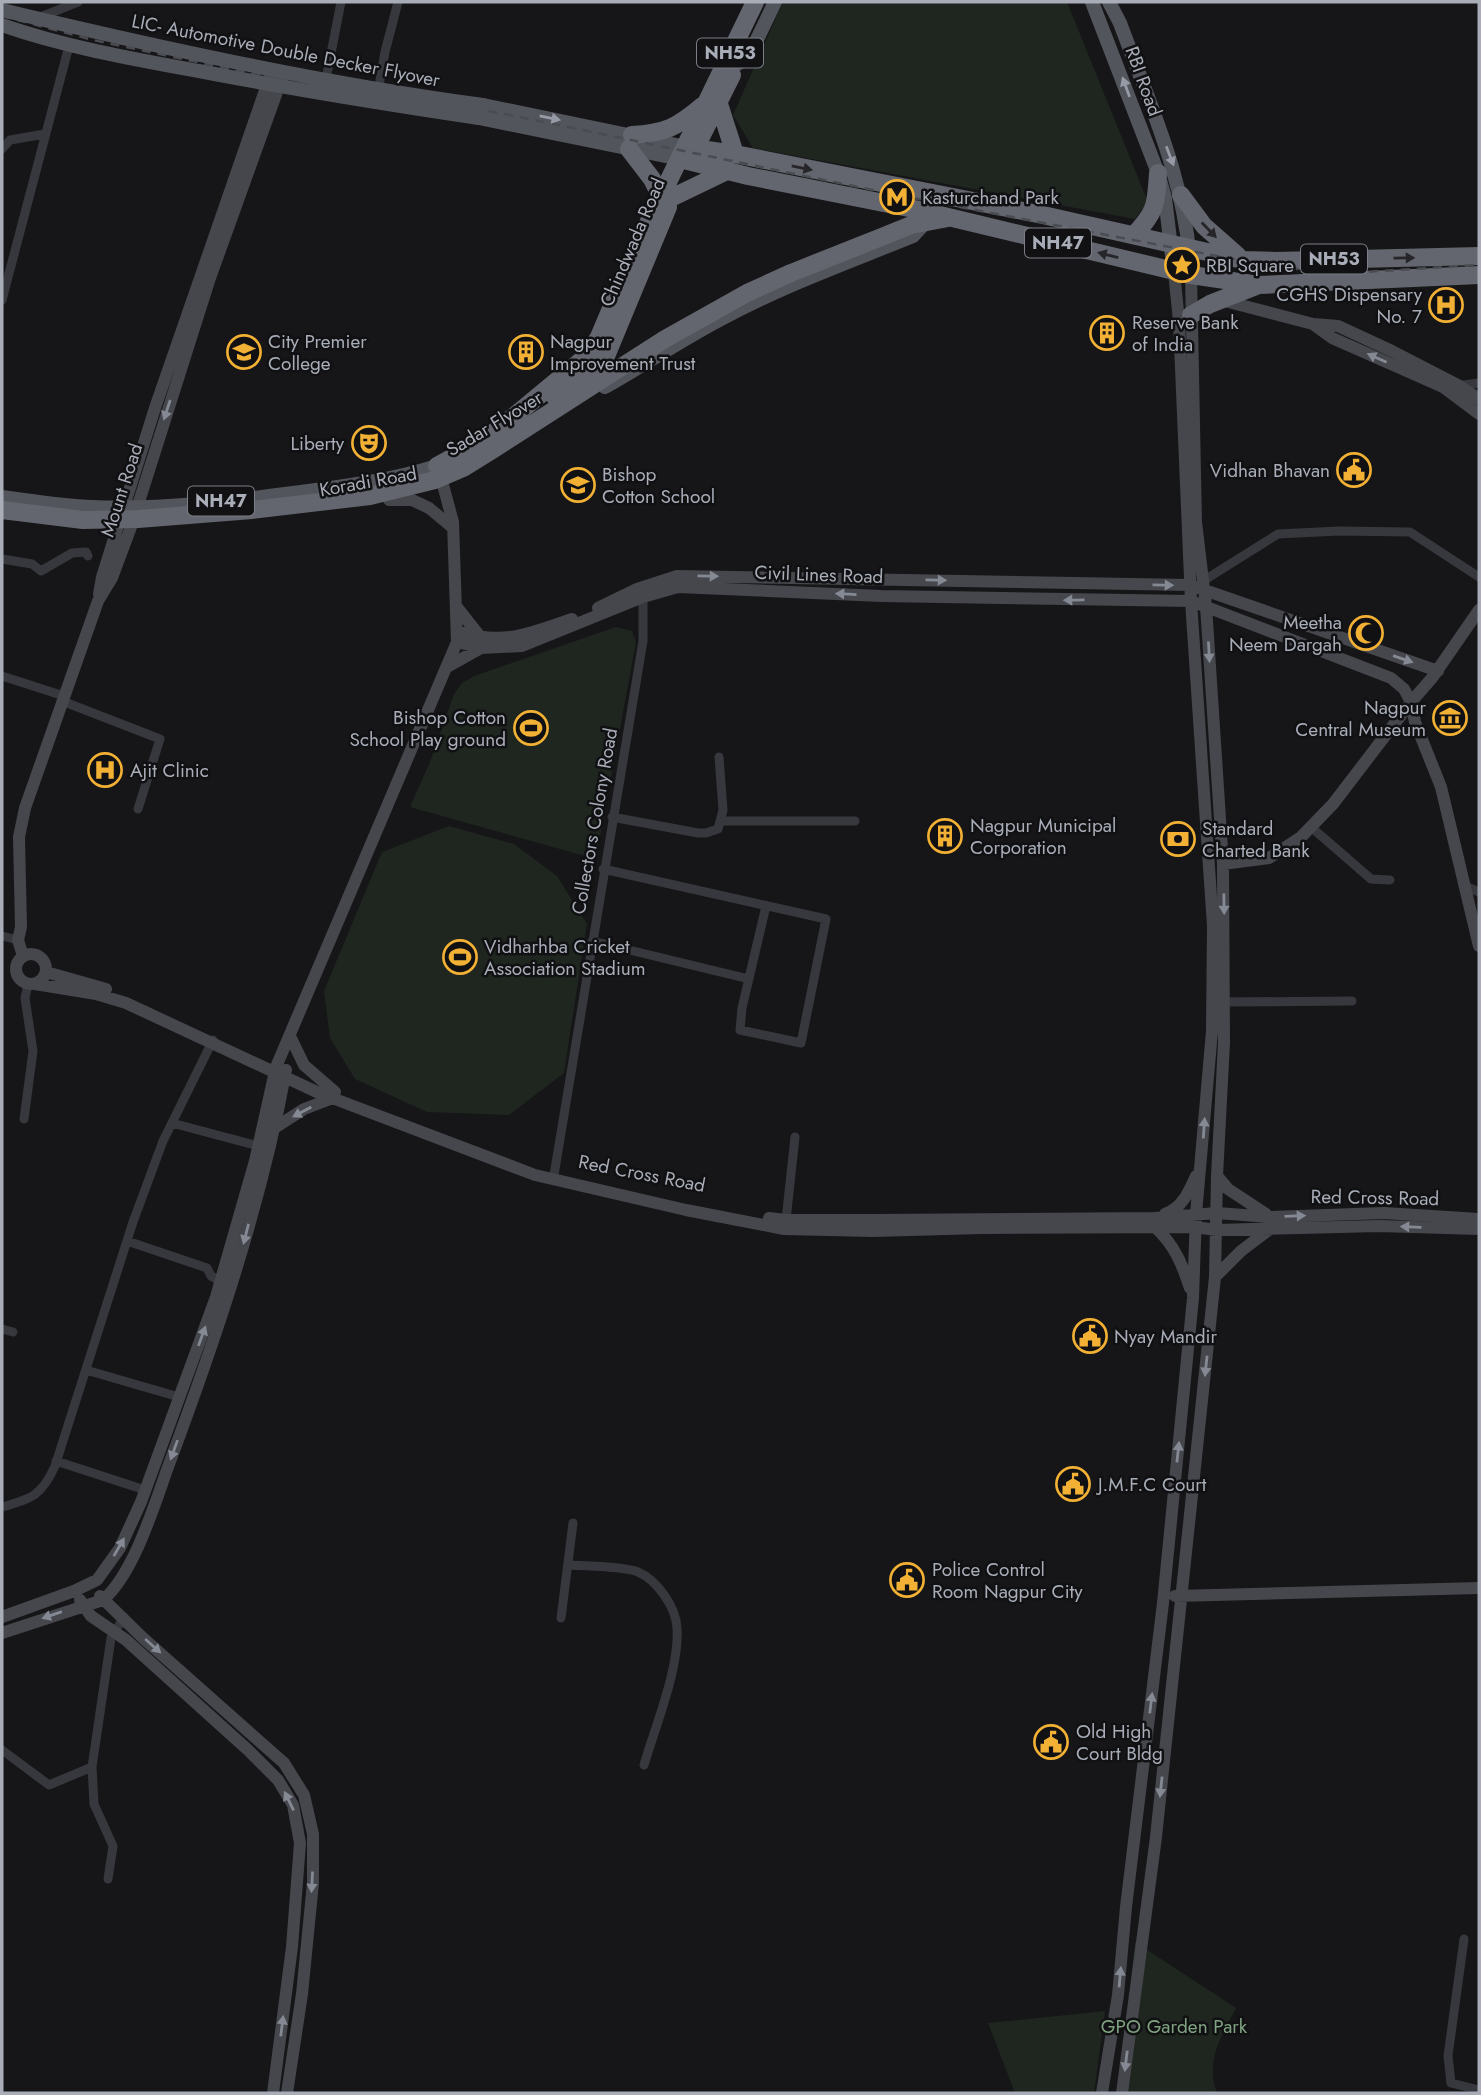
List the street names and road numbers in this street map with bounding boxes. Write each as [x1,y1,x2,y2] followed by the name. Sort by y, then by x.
[129,7,443,94] street label: LIC- Automotive Double Decker Flyover
[697,38,763,68] road number: NH53
[1118,42,1169,120] street label: RBI Road
[593,174,672,311] street label: Chindwada Road
[1025,229,1091,258] road number: NH47
[1301,244,1367,274] road number: NH53
[441,384,548,463] street label: Sadar Flyover
[94,440,149,540] street label: Mount Road
[317,460,419,503] street label: Koradi Road
[188,486,254,516] road number: NH47
[754,559,884,590] street label: Civil Lines Road
[565,726,624,916] street label: Collectors Colony Road
[576,1148,708,1199] street label: Red Cross Road
[1310,1183,1440,1212] street label: Red Cross Road

